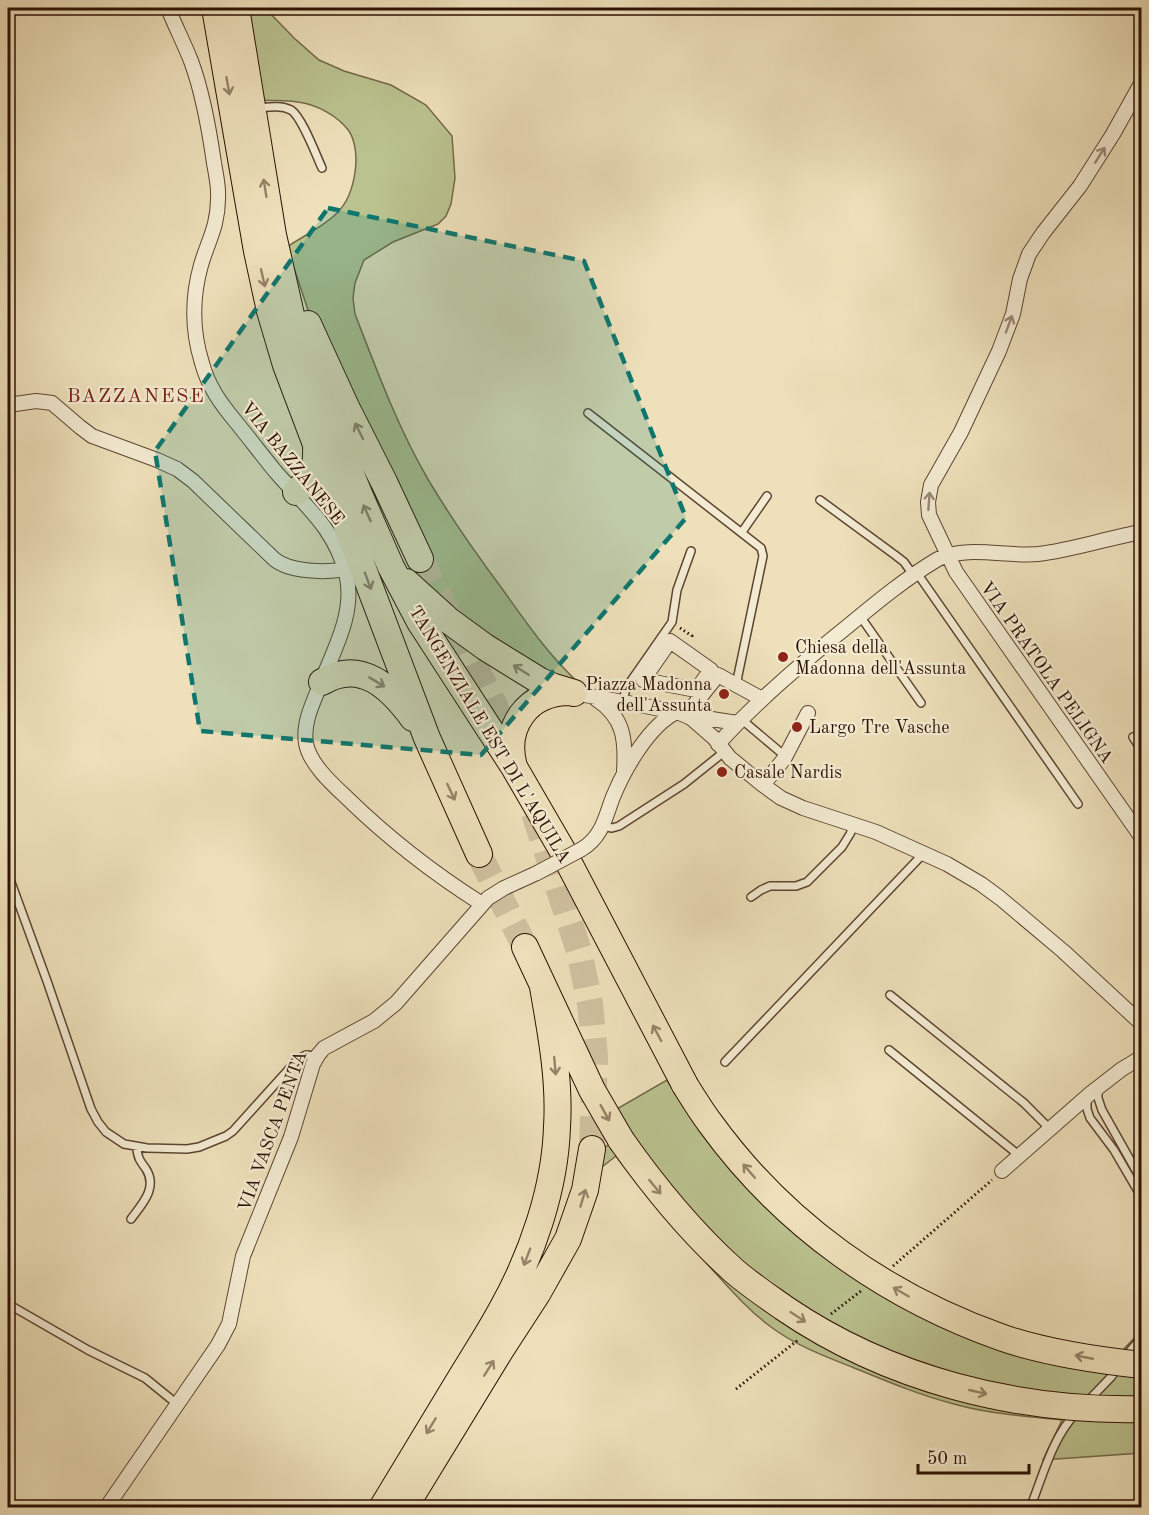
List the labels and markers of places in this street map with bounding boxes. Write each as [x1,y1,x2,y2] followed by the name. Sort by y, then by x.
[795,639,966,678] place label: Chiesa della Madonna dell'Assunta
[776,650,790,664] marker: Chiesa della Madonna dell'Assunta
[586,676,712,715] place label: Piazza Madonna dell'Assunta
[717,687,731,701] marker: Piazza Madonna dell'Assunta
[809,719,950,737] place label: Largo Tre Vasche
[790,720,804,734] marker: Largo Tre Vasche
[734,764,842,782] place label: Casale Nardis
[715,765,729,779] marker: Casale Nardis

